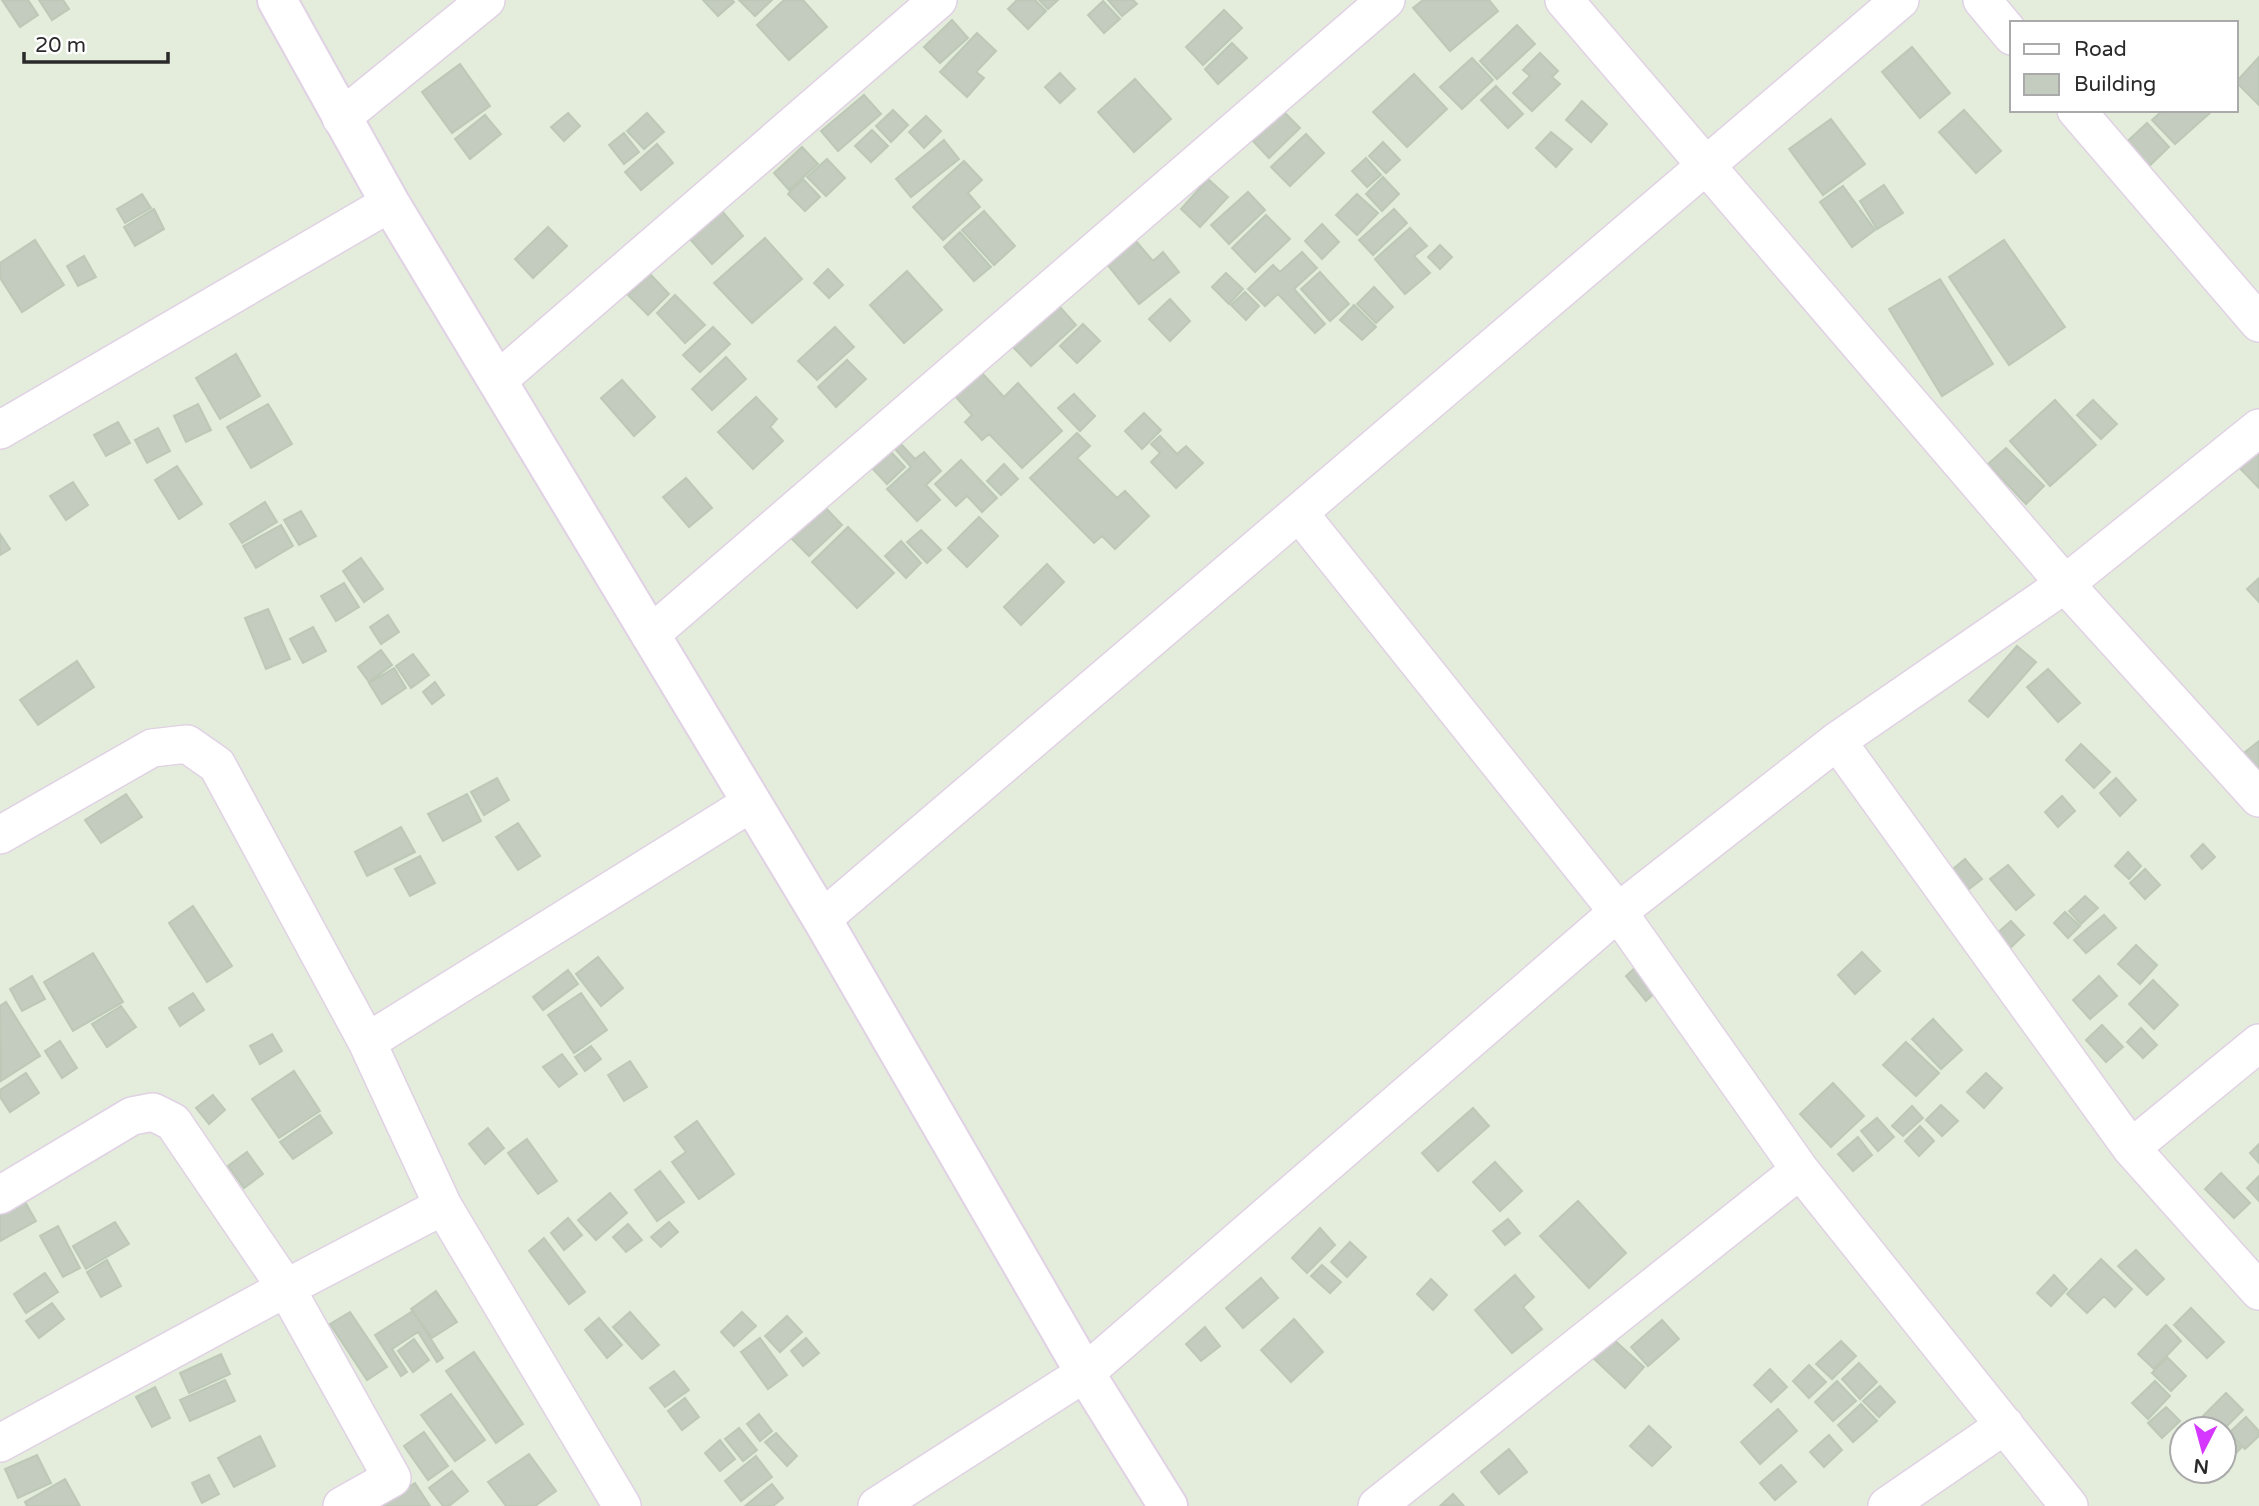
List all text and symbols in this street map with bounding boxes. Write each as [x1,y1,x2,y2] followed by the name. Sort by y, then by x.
[24,21,168,65] scale bar
[2010,21,2238,112] legend
[35,33,86,58] text: 20 m
[2074,37,2127,62] text: Road
[2074,72,2156,97] text: Building
[2168,1415,2238,1485] north arrow
[2193,1454,2210,1478] text: N

